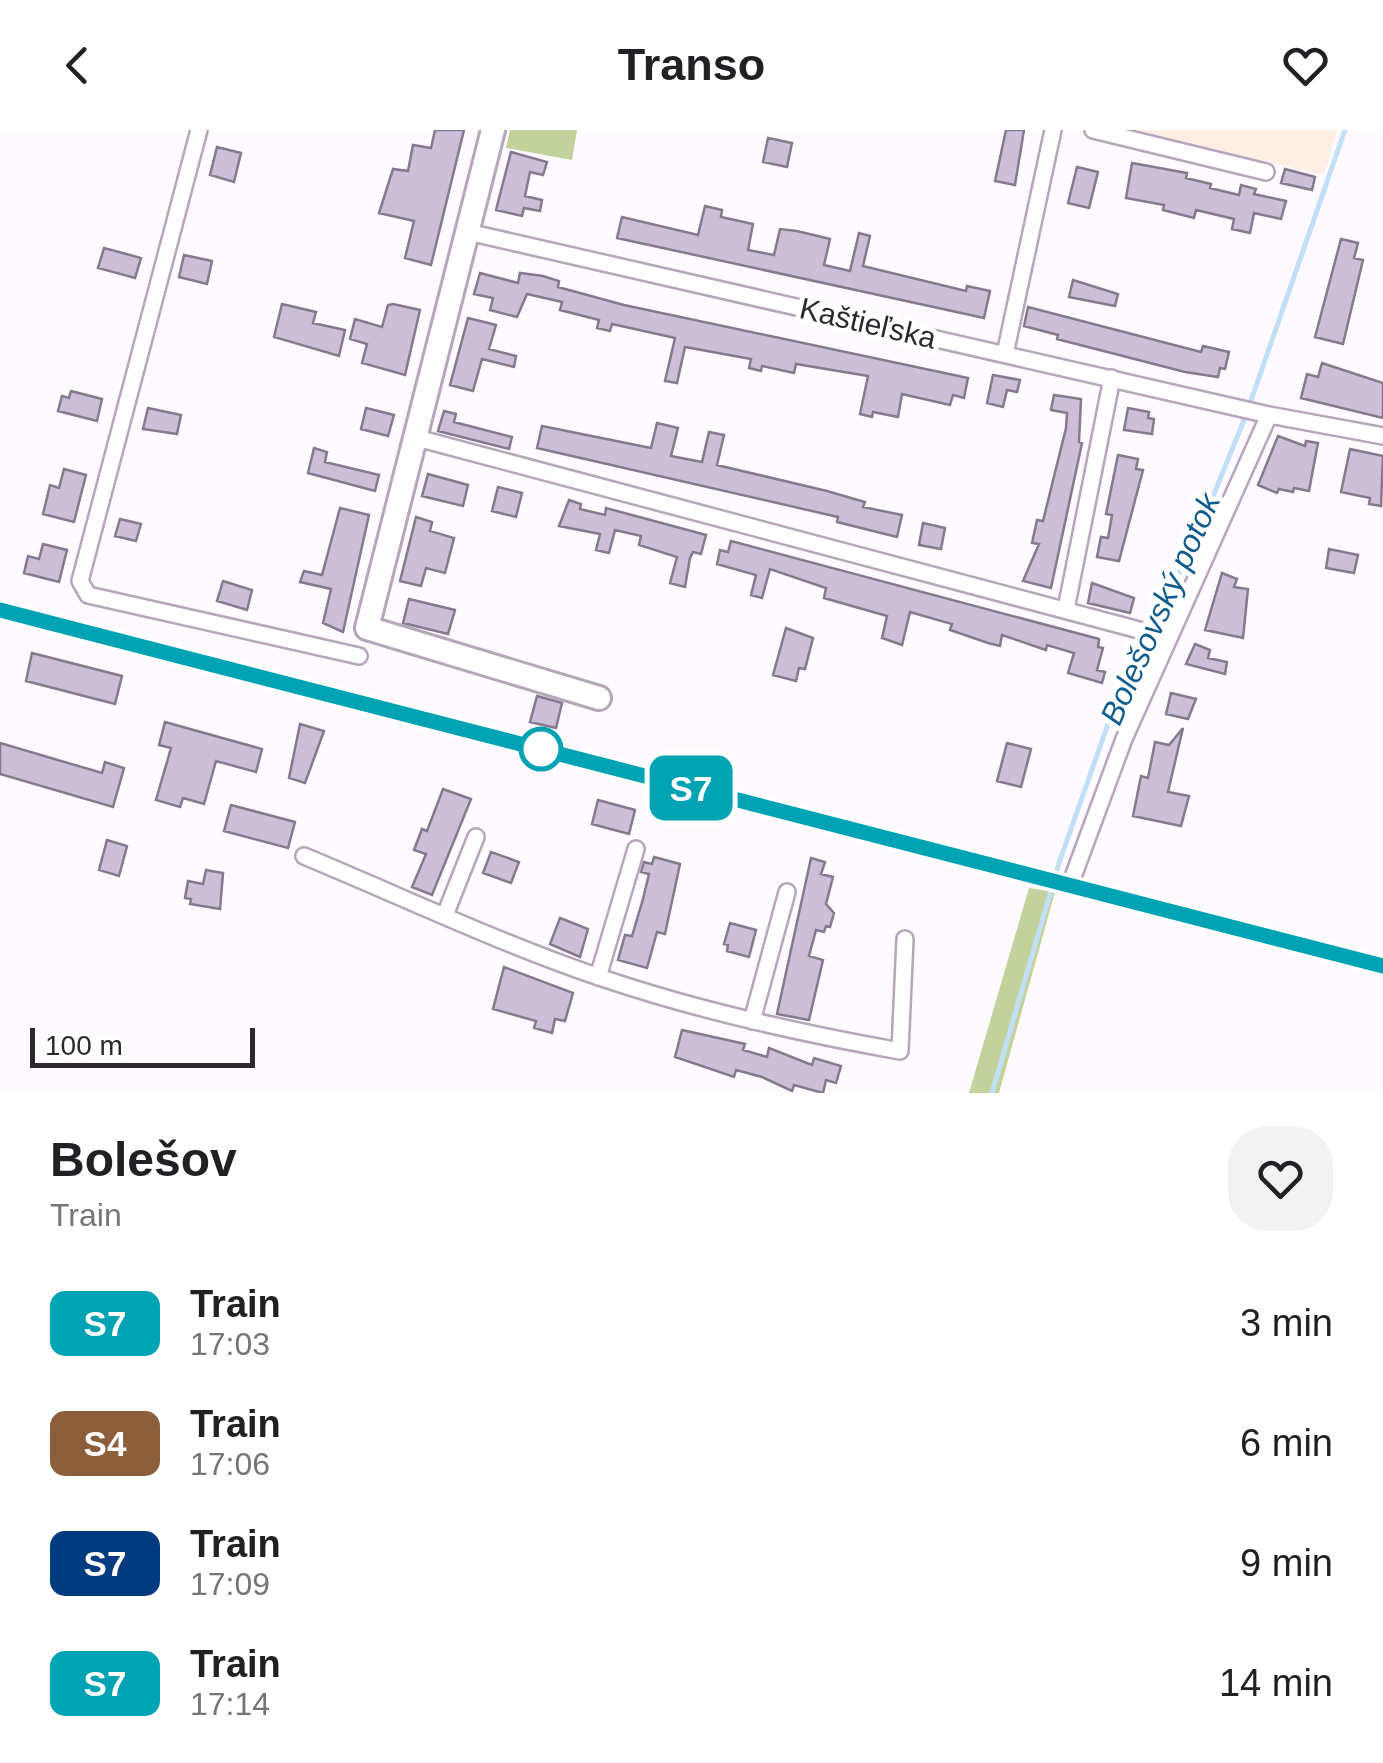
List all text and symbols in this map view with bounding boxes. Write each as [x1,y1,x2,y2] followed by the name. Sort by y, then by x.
[50,38,105,93] icon: back
[1278,38,1333,93] icon: heart
[618,39,765,90] text: Transo
[797,291,940,355] street label: Kaštieľska
[1093,486,1228,730] water label: Bolešovský potok
[520,728,562,770] unlabelled marker
[646,756,736,820] line badge: S7
[670,769,712,808] text: S7
[30,1023,255,1068] scale bar
[45,1030,123,1061] text: 100 m
[1228,1126,1333,1231] button: heart
[50,1133,237,1186] text: Bolešov
[50,1197,122,1233] text: Train
[190,1283,281,1325] text: Train
[1240,1302,1333,1344] text: 3 min
[84,1304,126,1343] text: S7
[190,1326,270,1362] text: 17:03
[190,1403,281,1445] text: Train
[1240,1422,1333,1464] text: 6 min
[84,1424,126,1463] text: S4
[190,1446,270,1482] text: 17:06
[190,1523,281,1565] text: Train
[1240,1542,1333,1584] text: 9 min
[84,1544,126,1583] text: S7
[190,1566,270,1602] text: 17:09
[190,1643,281,1685] text: Train
[1219,1662,1333,1704] text: 14 min
[84,1664,126,1703] text: S7
[190,1686,270,1722] text: 17:14

